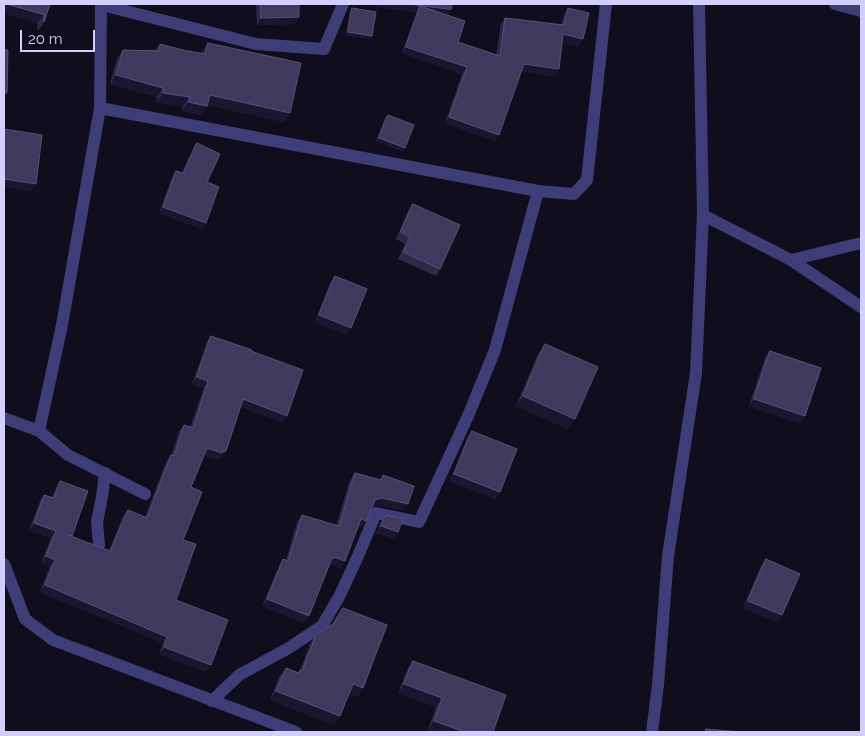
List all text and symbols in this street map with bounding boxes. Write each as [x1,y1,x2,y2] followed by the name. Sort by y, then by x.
[22,20,98,52] scale bar
[28,30,63,48] text: 20 m

